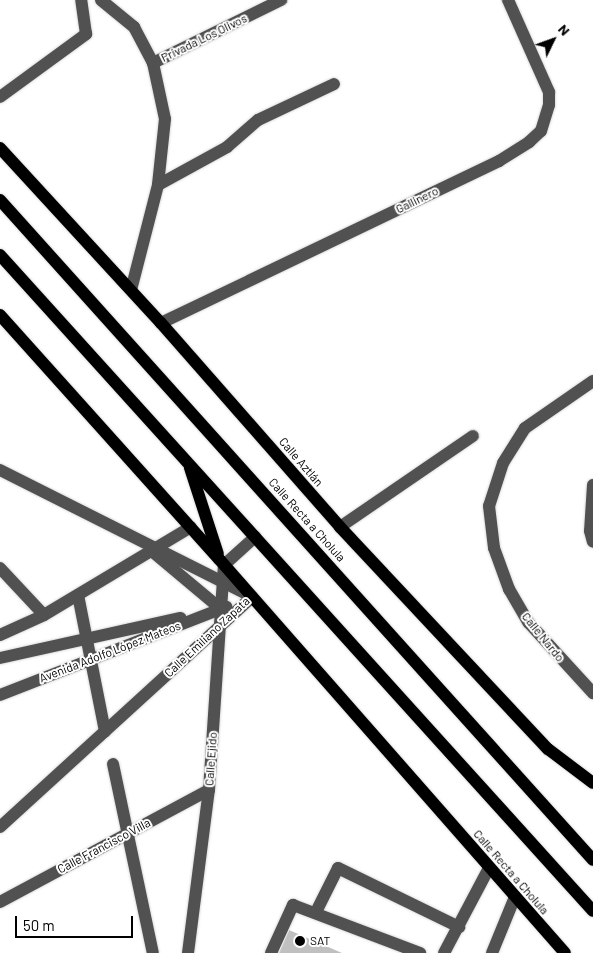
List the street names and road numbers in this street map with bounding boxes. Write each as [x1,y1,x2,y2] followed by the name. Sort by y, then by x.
[159,11,249,65] street label: Privada Los Olivos
[393,184,441,216] street label: Gallinero
[276,435,326,489] street label: Calle Aztlán
[266,475,348,565] street label: Calle Recta a Cholula
[161,594,253,680] street label: Calle Emiliano Zapata
[519,609,567,665] street label: Calle Nardo
[37,618,183,686] street label: Avenida Adolfo López Mateos
[202,732,220,786] street label: Calle Ejido
[55,815,153,877] street label: Calle Francisco Villa
[470,827,552,917] street label: Calle Recta a Cholula

